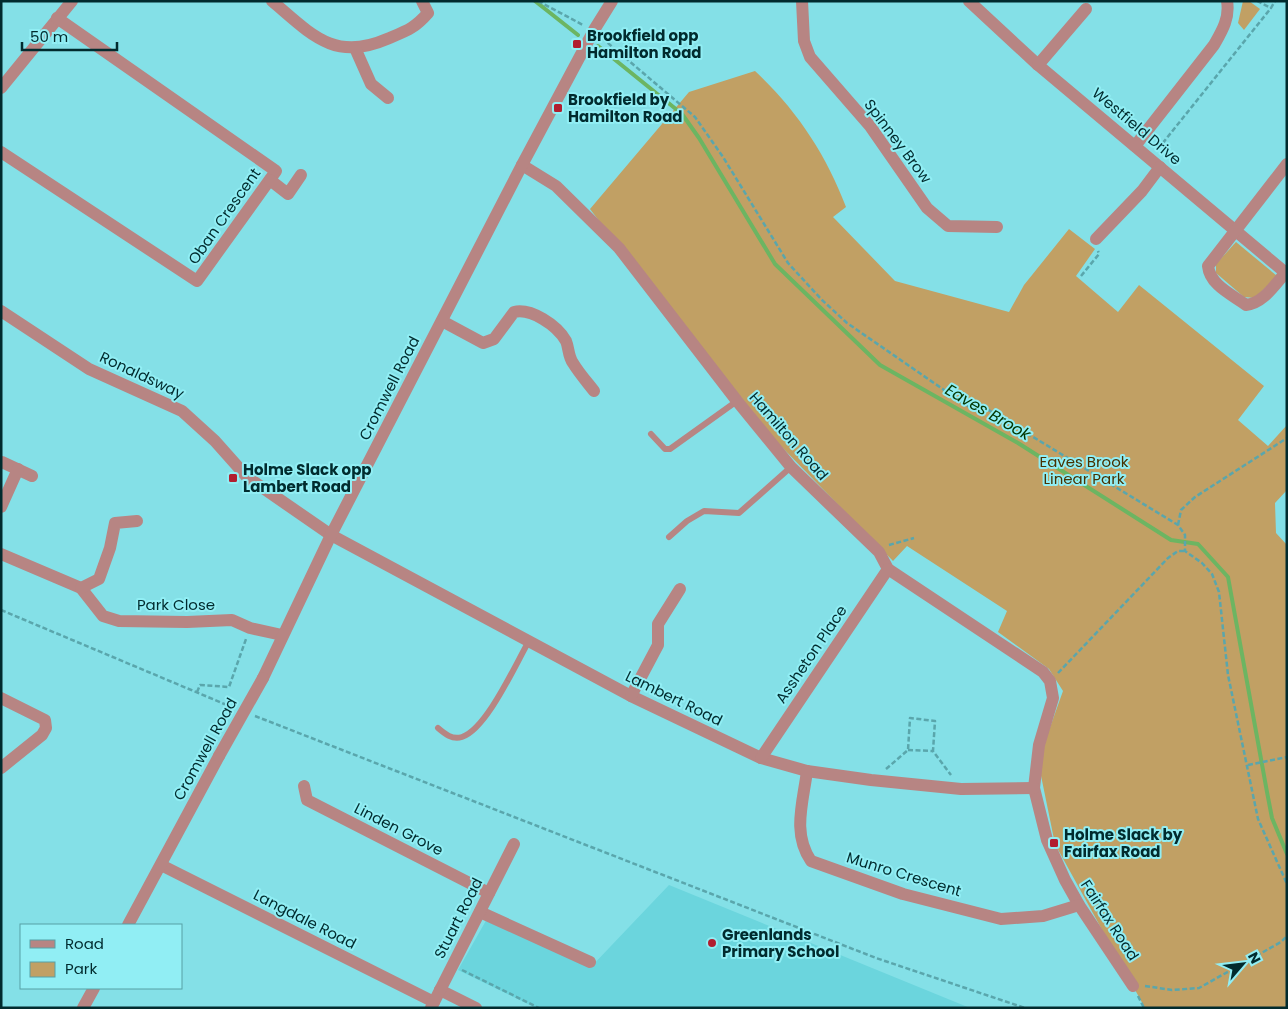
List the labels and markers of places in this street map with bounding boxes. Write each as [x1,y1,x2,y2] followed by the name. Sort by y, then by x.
[587,25,702,63] place label: Brookfield opp Hamilton Road
[571,38,583,50] marker: Brookfield opp Hamilton Road
[568,89,683,127] place label: Brookfield by Hamilton Road
[552,102,564,114] marker: Brookfield by Hamilton Road
[243,459,372,497] place label: Holme Slack opp Lambert Road
[227,472,239,484] marker: Holme Slack opp Lambert Road
[1064,824,1183,862] place label: Holme Slack by Fairfax Road
[1048,837,1060,849] marker: Holme Slack by Fairfax Road
[722,924,839,962] place label: Greenlands Primary School
[706,937,718,949] marker: Greenlands Primary School

